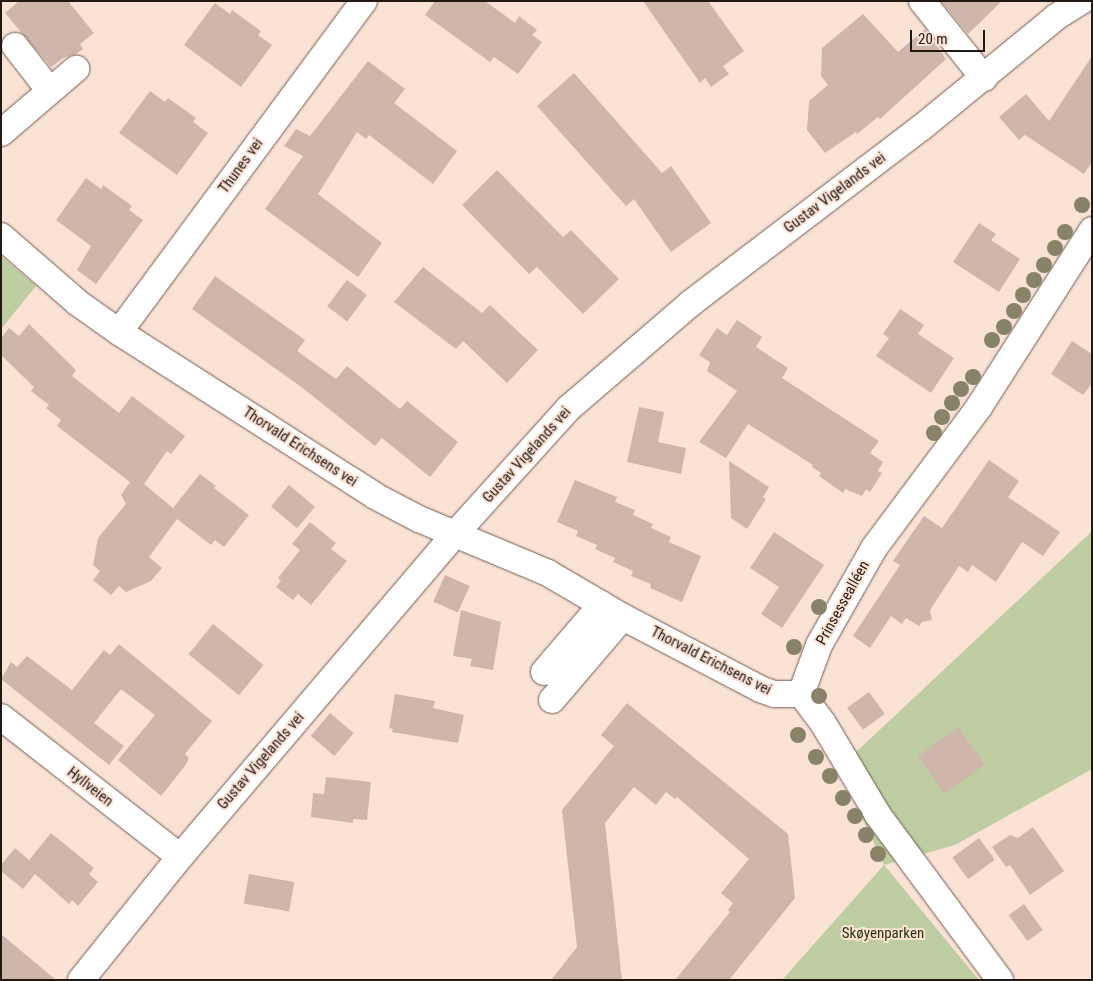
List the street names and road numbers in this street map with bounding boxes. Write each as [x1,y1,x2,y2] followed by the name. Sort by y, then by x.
[215,135,267,197] street label: Thunes vei
[780,149,890,237] street label: Gustav Vigelands vei
[239,403,361,491] street label: Thorvald Erichsens vei
[479,403,575,507] street label: Gustav Vigelands vei
[812,558,874,648] street label: Prinsessealléen
[648,623,774,699] street label: Thorvald Erichsens vei
[214,709,308,813] street label: Gustav Vigelands vei
[63,763,117,811] street label: Hyllveien

